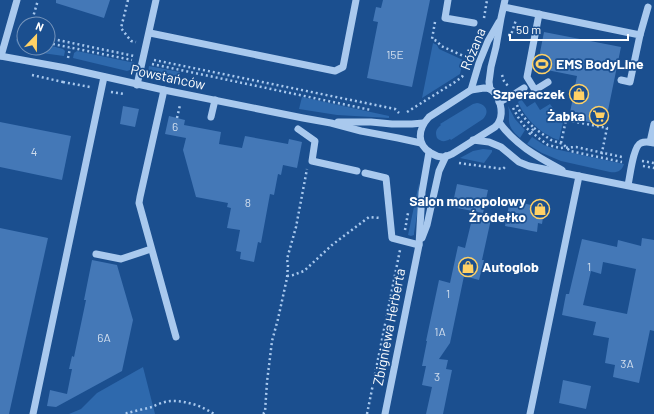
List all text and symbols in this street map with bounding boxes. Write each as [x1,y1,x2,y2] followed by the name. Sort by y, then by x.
[16,16,56,56] north arrow
[510,16,628,42] scale bar
[34,19,46,34] text: N
[516,22,541,36] text: 50 m
[456,25,489,72] street label: Różana
[386,47,404,61] house number: 15E
[531,53,553,75] sports icon: EMS BodyLine
[556,55,644,72] place label: EMS BodyLine
[129,60,207,93] street label: Powstańców
[568,83,590,105] shop icon: Szperaczek
[493,85,566,102] place label: Szperaczek
[588,105,610,127] supermarket icon: Żabka
[547,107,585,124] place label: Żabka
[172,119,178,133] house number: 6
[31,144,37,158] house number: 4
[409,192,526,225] place label: Salon monopolowy Źródełko
[245,195,251,209] house number: 8
[529,198,551,220] shop icon: Salon monopolowy Źródełko
[457,256,479,278] shop icon: Autoglob
[482,258,539,275] place label: Autoglob
[587,259,591,273] house number: 1
[369,267,408,387] street label: Zbigniewa Herberta
[446,286,450,300] house number: 1
[434,324,446,338] house number: 1A
[97,330,111,344] house number: 6A
[620,356,634,370] house number: 3A
[434,369,440,383] house number: 3

